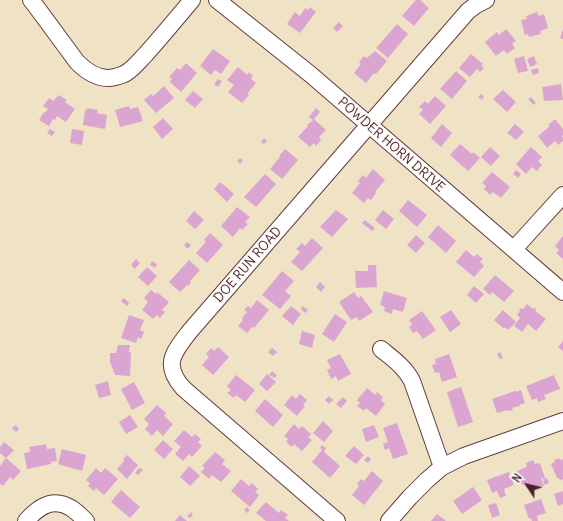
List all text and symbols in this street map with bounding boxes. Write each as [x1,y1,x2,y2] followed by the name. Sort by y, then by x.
[334,94,448,196] street label: POWDER HORN DRIVE
[211,224,285,306] street label: DOE RUN ROAD
[507,465,547,505] north arrow
[509,471,525,485] text: N

